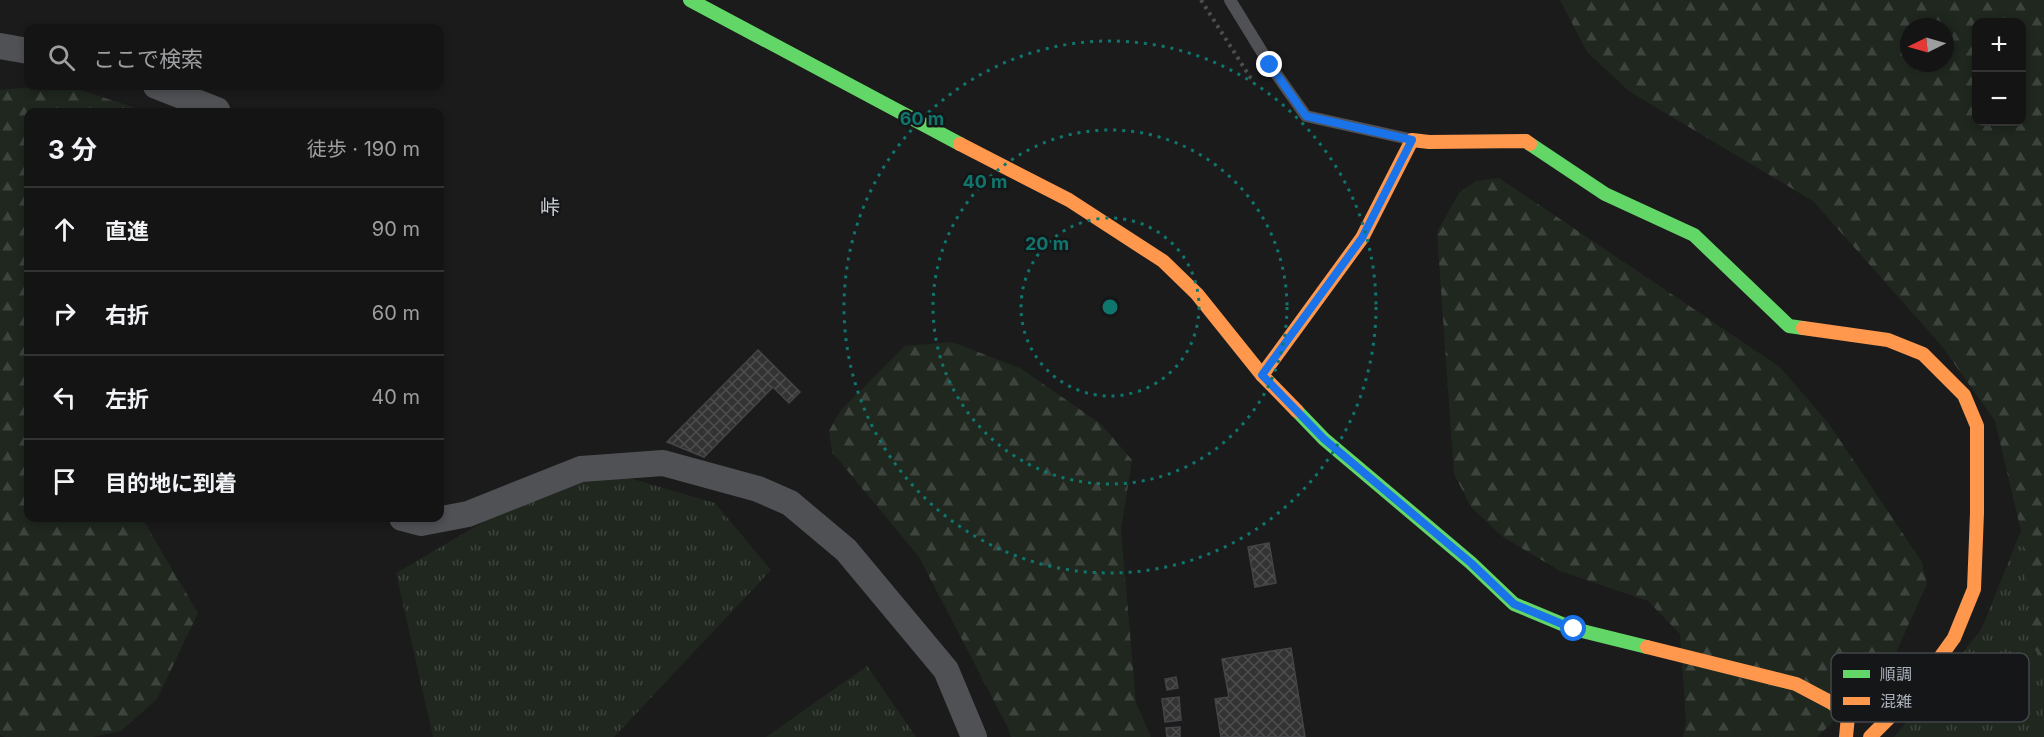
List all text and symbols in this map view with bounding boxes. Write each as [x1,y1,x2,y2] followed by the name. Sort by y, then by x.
[1900,18,1954,72] north arrow
[1972,18,2026,126] map controls
[1972,18,2026,72] button: +
[24,24,444,90] search box
[45,41,78,74] icon: search
[93,46,203,72] text: ここで検索
[1256,51,1282,77] route end
[1972,72,2026,126] button: −
[900,108,944,129] text: 60 m
[48,134,97,165] text: 3 分
[307,137,420,161] text: 徒歩 · 190 m
[963,171,1008,192] text: 40 m
[540,195,560,219] district label: 峠
[48,213,81,246] icon: ahead
[372,217,420,241] text: 90 m
[105,218,149,244] text: 直進
[1025,233,1069,254] text: 20 m
[48,297,81,330] icon: right
[1100,297,1120,317] centre of rings
[372,301,420,325] text: 60 m
[105,302,149,328] text: 右折
[48,381,81,414] icon: left
[371,385,420,409] text: 40 m
[105,386,149,412] text: 左折
[48,465,81,498] icon: arrive
[105,470,237,496] text: 目的地に到着
[1560,615,1586,641] route start
[1831,653,2029,722] legend
[1880,664,1912,684] text: 順調
[1880,691,1912,711] text: 混雑

